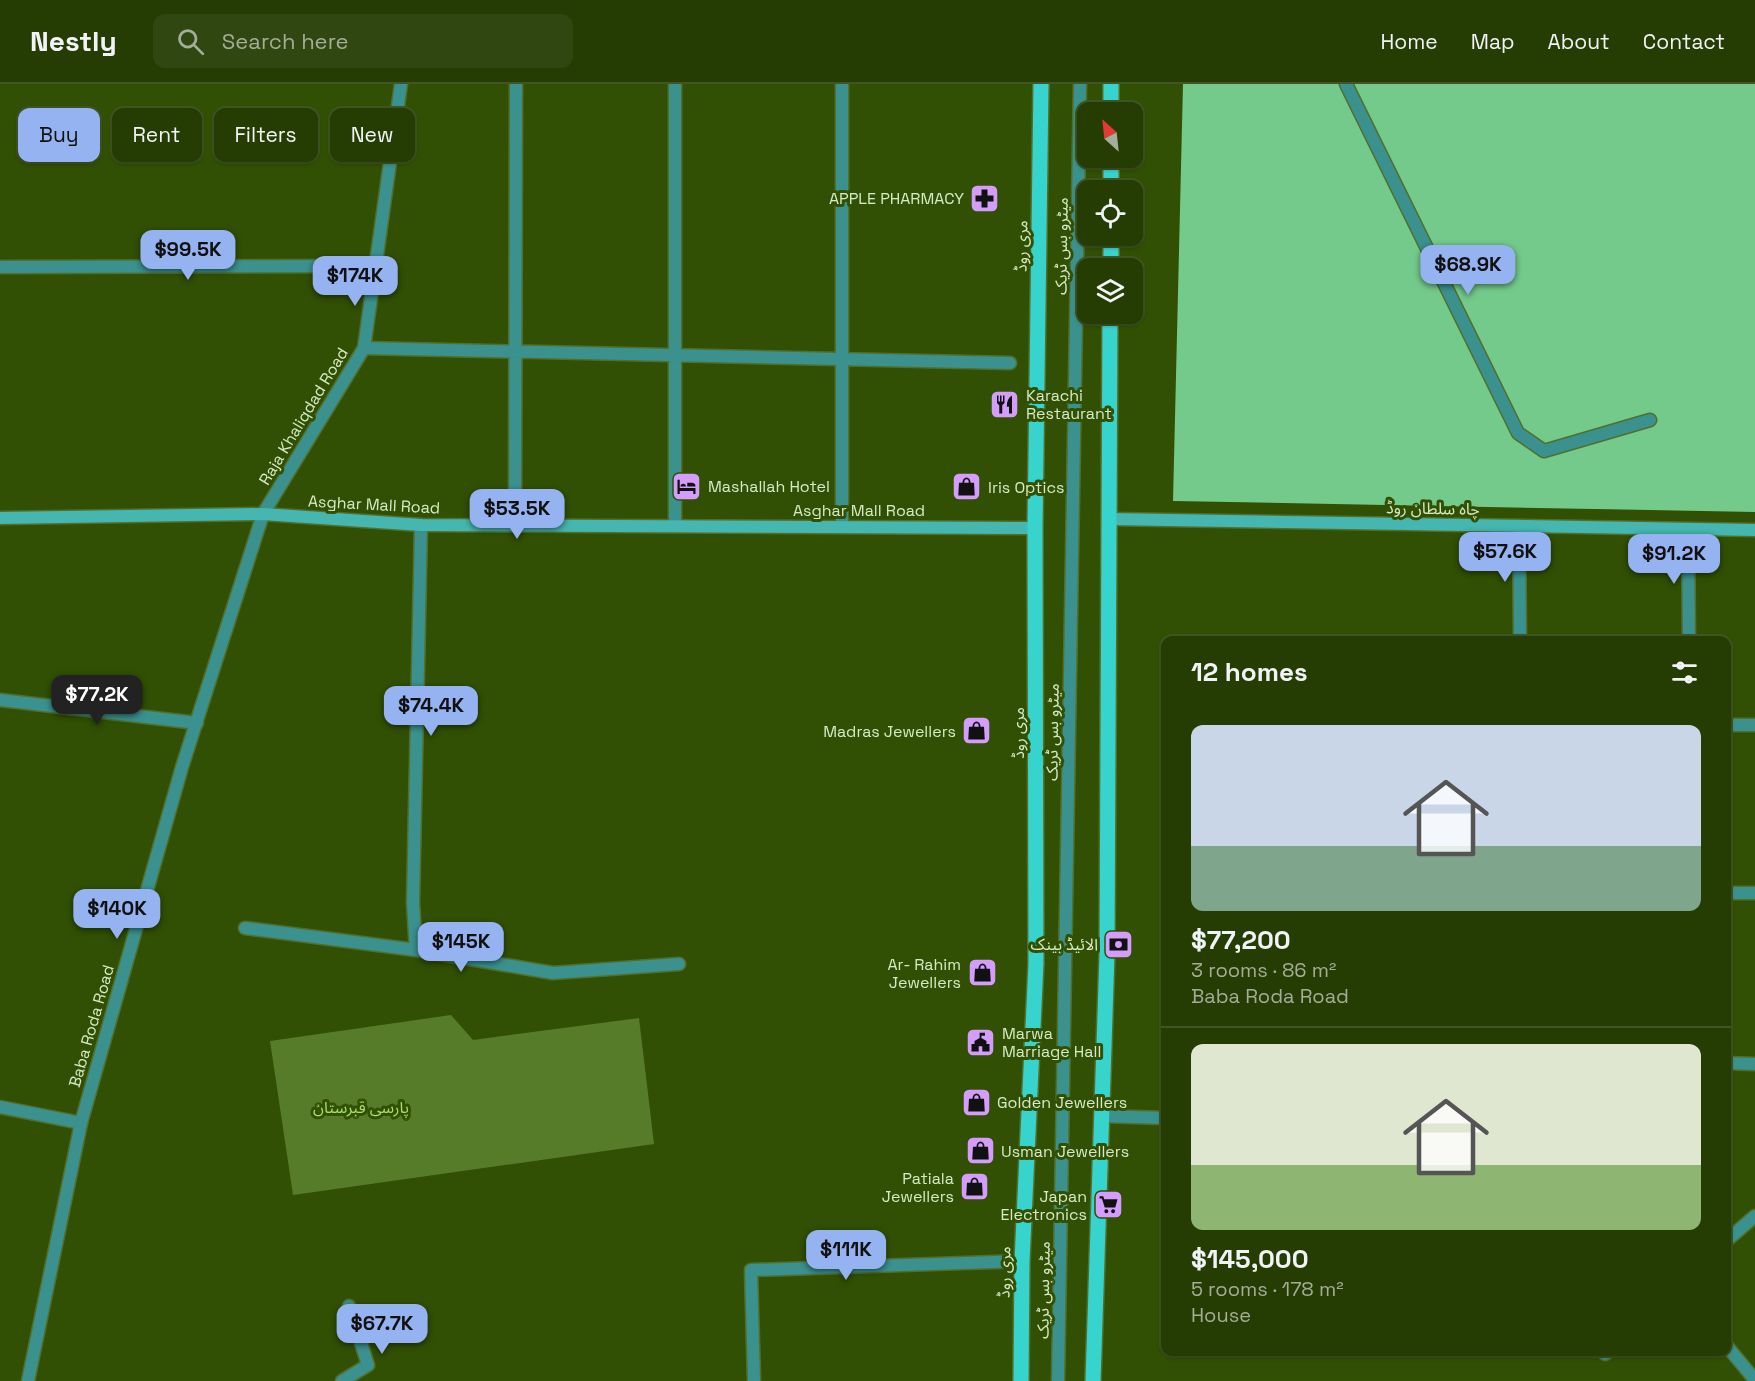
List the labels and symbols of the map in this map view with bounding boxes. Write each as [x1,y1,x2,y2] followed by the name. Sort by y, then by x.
[1077,102,1143,168] north arrow
[969,182,1001,214] pharmacy icon: APPLE PHARMACY
[829,188,964,209] place label: APPLE PHARMACY
[1050,197,1073,295] street label: میٹرو بس ٹریک
[1011,220,1032,272] street label: مری روڈ
[139,230,237,281] pin: $99.5K
[1419,245,1517,296] pin: $68.9K
[313,256,397,307] pin: $174K
[254,344,353,489] street label: Raja Khaliqdad Road
[1026,385,1112,424] place label: Karachi Restaurant
[989,388,1021,420] restaurant icon: Karachi Restaurant
[671,470,703,502] hotel icon: Mashallah Hotel
[951,471,983,503] shop icon: Iris Optics
[708,476,830,497] place label: Mashallah Hotel
[988,477,1064,498] place label: Iris Optics
[468,489,566,540] pin: $53.5K
[307,491,441,518] street label: Asghar Mall Road
[1386,497,1480,520] street label: چاہ سلطان روڈ
[793,500,925,521] street label: Asghar Mall Road
[1456,532,1554,583] pin: $57.6K
[1625,534,1723,585] pin: $91.2K
[48,675,146,726] pin: $77.2K
[1041,683,1064,781] street label: میٹرو بس ٹریک
[382,686,480,737] pin: $74.4K
[1008,707,1029,759] street label: مری روڈ
[961,715,993,747] shop icon: Madras Jewellers
[823,721,956,742] place label: Madras Jewellers
[75,889,159,940] pin: $140K
[419,922,503,973] pin: $145K
[1103,928,1135,960] bank icon: الائیڈ بینک
[1031,934,1098,955] place label: الائیڈ بینک
[888,954,961,993] place label: Ar- Rahim Jewellers
[966,957,998,989] shop icon: Ar- Rahim Jewellers
[64,963,119,1090] street label: Baba Roda Road
[1002,1023,1101,1062] place label: Marwa Marriage Hall
[965,1026,997,1058] public building icon: Marwa Marriage Hall
[960,1086,992,1118] shop icon: Golden Jewellers
[997,1092,1127,1113] place label: Golden Jewellers
[313,1097,409,1118] park label: پارسی قبرستان
[964,1135,996,1167] shop icon: Usman Jewellers
[1001,1141,1129,1162] place label: Usman Jewellers
[882,1168,954,1207] place label: Patiala Jewellers
[959,1171,991,1203] shop icon: Patiala Jewellers
[1001,1186,1087,1225] place label: Japan Electronics
[1092,1189,1124,1221] supermarket icon: Japan Electronics
[804,1230,888,1281] pin: $111K
[1032,1241,1055,1339] street label: میٹرو بس ٹریک
[994,1246,1015,1298] street label: مری روڈ
[333,1304,431,1355] pin: $67.7K

